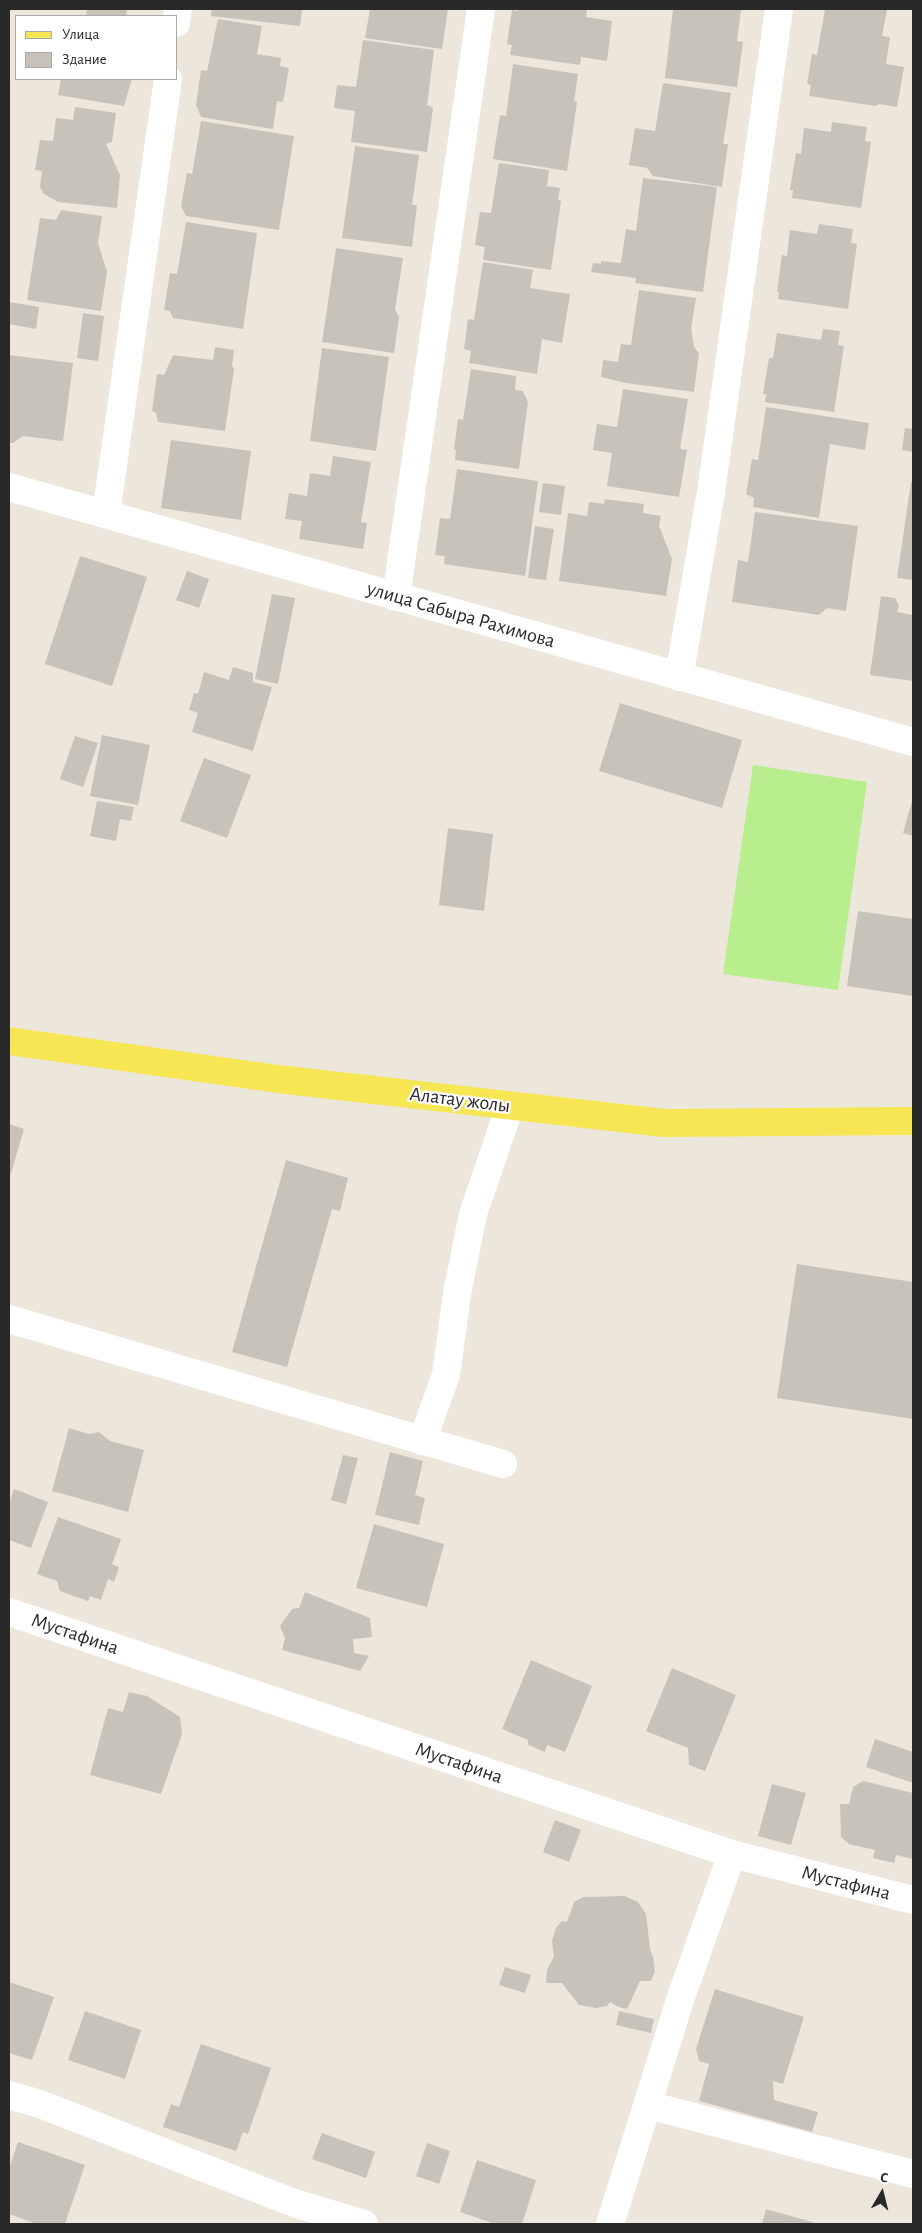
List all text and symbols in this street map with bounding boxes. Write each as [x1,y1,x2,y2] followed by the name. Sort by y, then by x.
[15,15,178,80] legend
[62,27,99,42] text: Улица
[62,52,107,67] text: Здание
[364,577,558,653] street label: улица Сабыра Рахимова
[408,1082,512,1118] street label: Алатау жолы
[28,1608,122,1660] street label: Мустафина
[412,1737,506,1789] street label: Мустафина
[799,1860,893,1906] street label: Мустафина
[857,2168,907,2218] north arrow
[879,2171,889,2186] text: С

